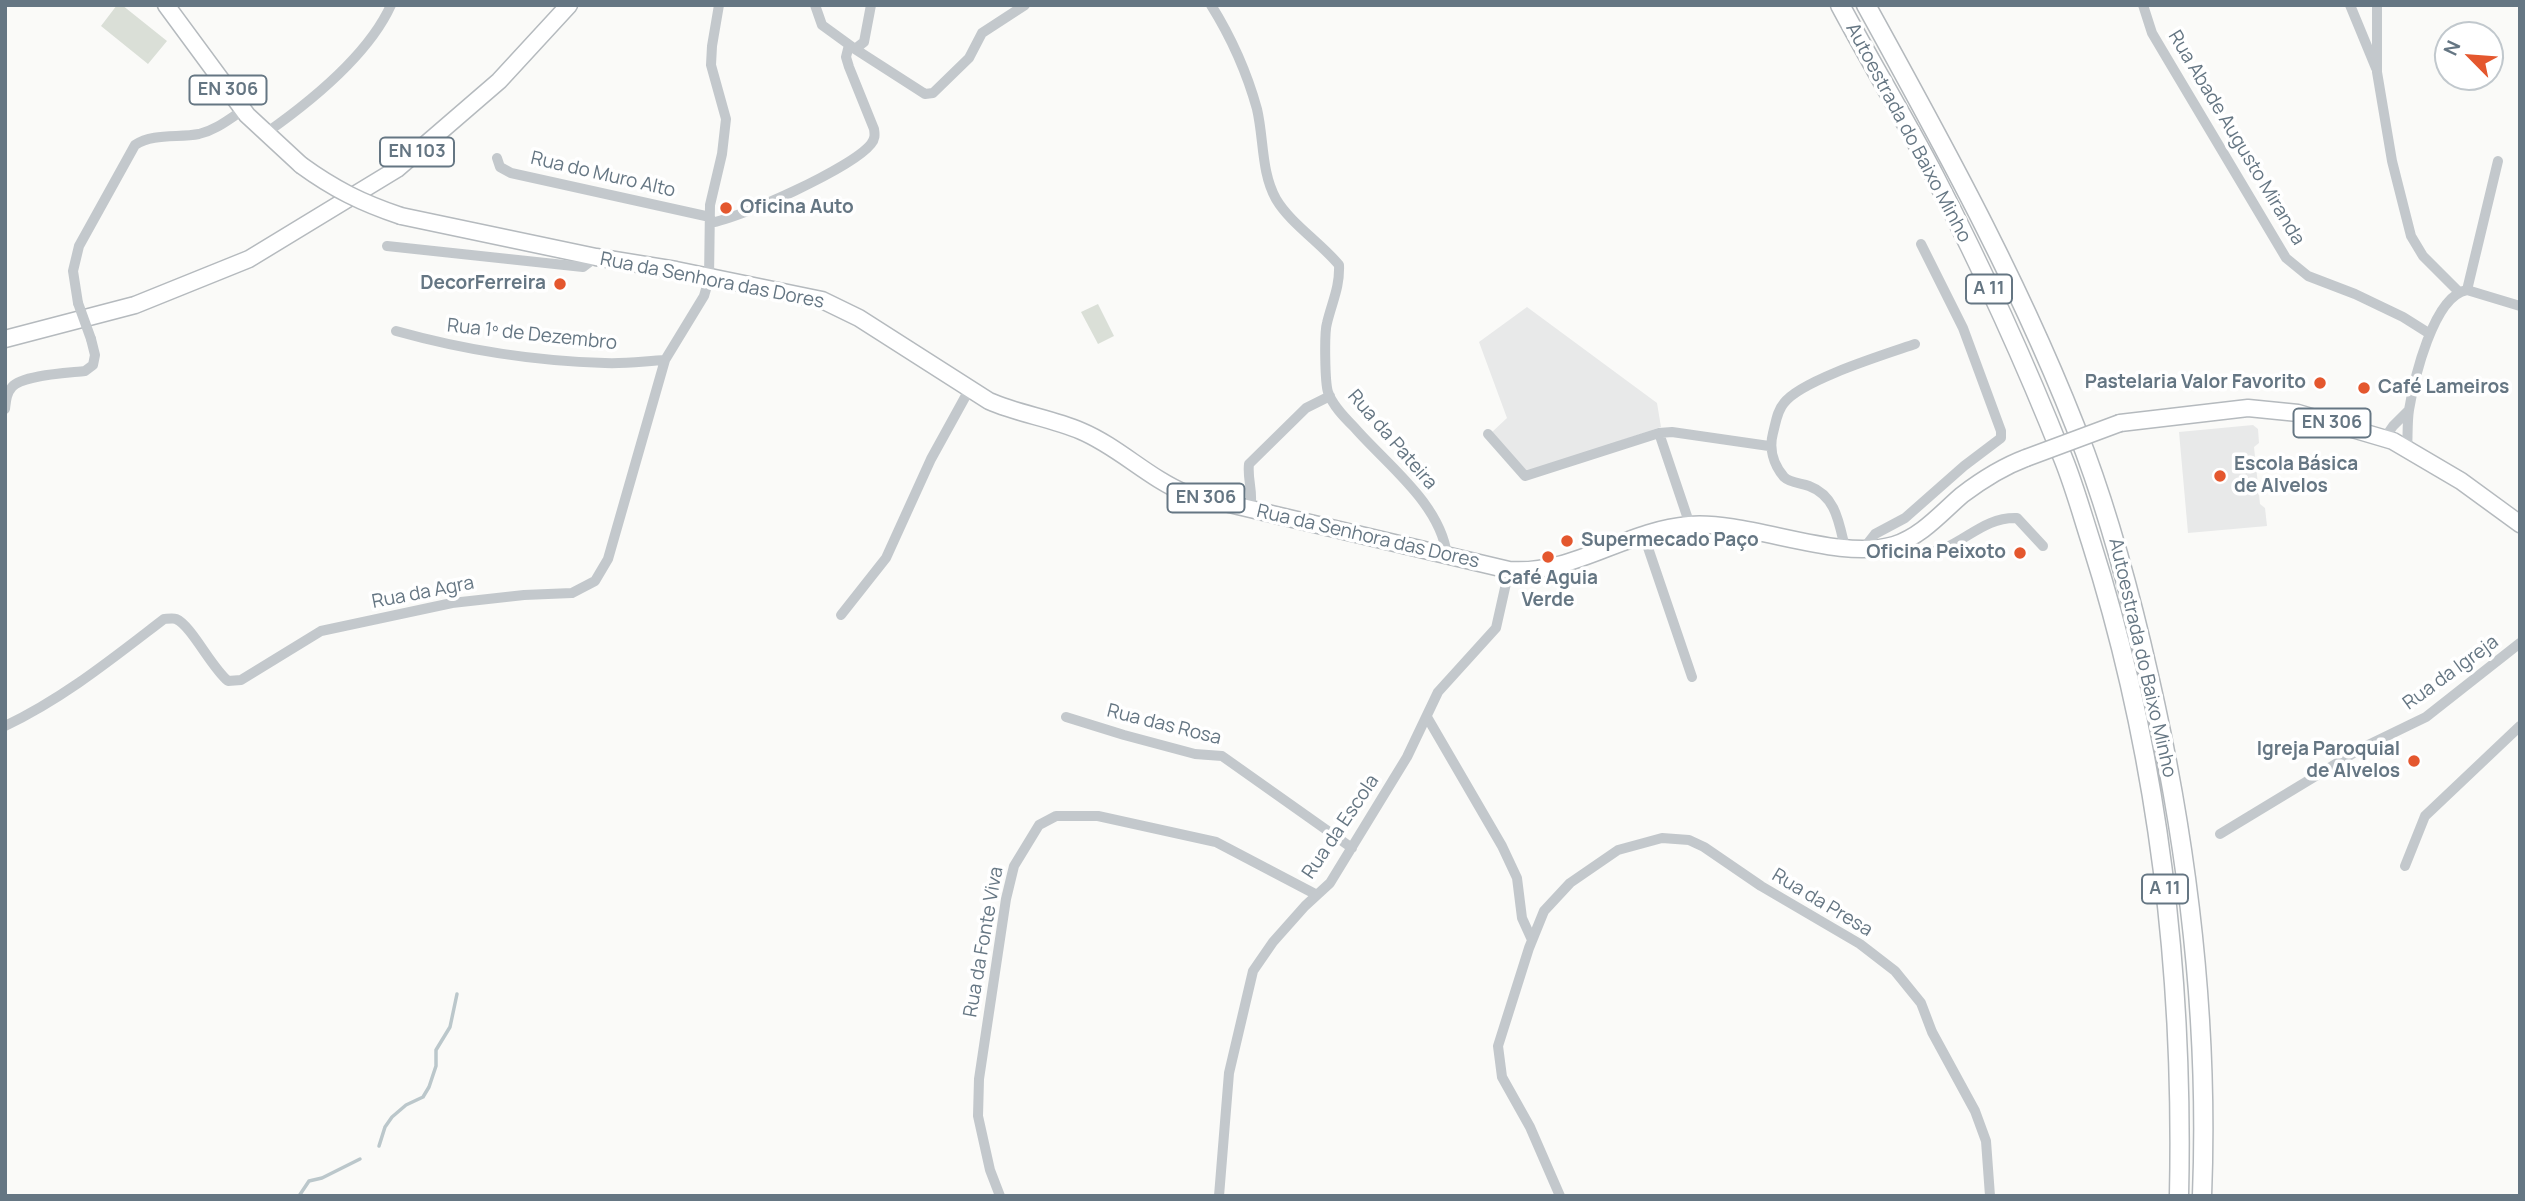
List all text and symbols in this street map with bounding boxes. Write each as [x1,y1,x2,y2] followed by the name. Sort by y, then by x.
[1840,20,1976,246] street label: Autoestrada do Baixo Minho
[2434,21,2504,91] north arrow
[2163,27,2309,249] street label: Rua Abade Augusto Miranda
[2437,36,2466,60] text: N
[190,76,266,104] road number: EN 306
[380,138,454,167] road number: EN 103
[528,147,678,203] street label: Rua do Muro Alto
[740,197,854,219] place label: Oficina Auto
[718,200,734,216] marker: Oficina Auto
[598,248,826,314] street label: Rua da Senhora das Dores
[420,273,546,295] place label: DecorFerreira
[1966,274,2012,304] road number: A 11
[552,276,568,292] marker: DecorFerreira
[446,315,618,355] street label: Rua 1º de Dezembro
[2085,372,2306,394] place label: Pastelaria Valor Favorito
[2312,375,2328,391] marker: Pastelaria Valor Favorito
[2378,377,2509,399] place label: Café Lameiros
[2356,380,2372,396] marker: Café Lameiros
[1343,385,1441,495] street label: Rua da Pateira
[2294,408,2370,438] road number: EN 306
[2234,454,2358,498] place label: Escola Básica de Alvelos
[2212,468,2228,484] marker: Escola Básica de Alvelos
[1168,484,1244,512] road number: EN 306
[1254,500,1482,574] street label: Rua da Senhora das Dores
[1581,530,1759,552] place label: Supermecado Paço
[1559,533,1575,549] marker: Supermecado Paço
[2103,536,2181,780] street label: Autoestrada do Baixo Minho
[1866,542,2006,564] place label: Oficina Peixoto
[2012,545,2028,561] marker: Oficina Peixoto
[1540,549,1556,565] marker: Café Aguia Verde
[1498,568,1598,612] place label: Café Aguia Verde
[370,572,476,614] street label: Rua da Agra
[2399,631,2503,715] street label: Rua da Igreja
[1105,700,1223,750] street label: Rua das Rosa
[2257,739,2400,783] place label: Igreja Paroquial de Alvelos
[2406,753,2422,769] marker: Igreja Paroquial de Alvelos
[1298,771,1384,883] street label: Rua da Escola
[1768,864,1876,942] street label: Rua da Presa
[960,865,1008,1019] street label: Rua da Fonte Viva
[2142,874,2188,904] road number: A 11

